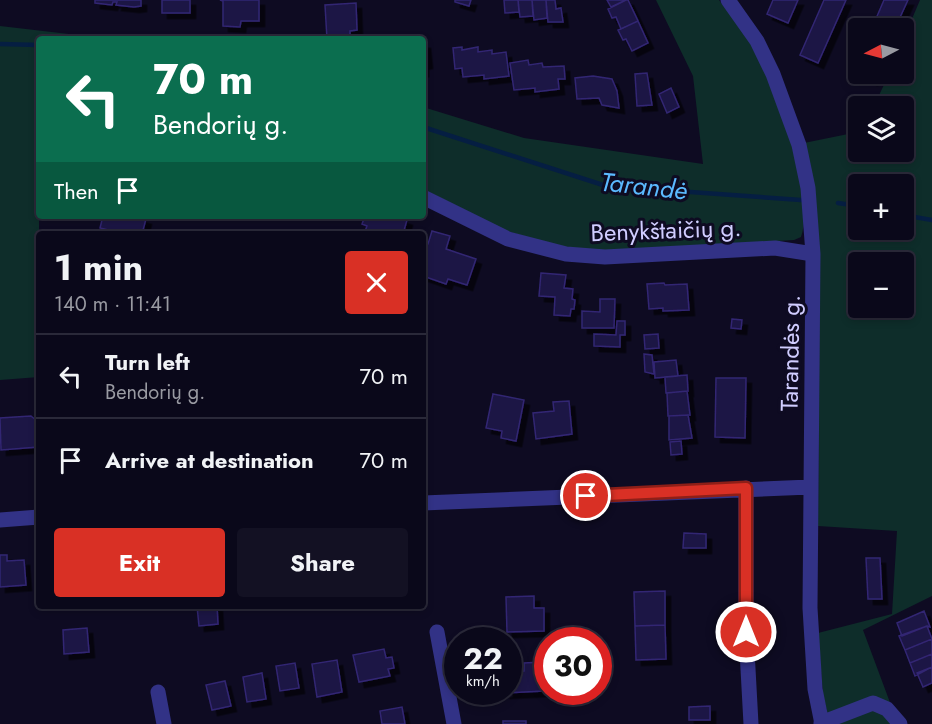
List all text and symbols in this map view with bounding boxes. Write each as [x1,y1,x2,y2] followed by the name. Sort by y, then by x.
[848,18,914,84] north arrow
[848,18,914,318] map controls
[153,49,253,110] text: 70 m
[54,60,132,138] icon: left
[848,96,914,162] button: layers
[153,105,288,144] text: Bendorių g.
[599,163,689,209] water label: Tarandė
[111,174,144,207] icon: arrive
[848,174,914,240] button: +
[54,175,99,207] text: Then
[590,210,742,250] street label: Benykštaičių g.
[54,241,143,293] text: 1 min
[345,251,408,314] button: close
[848,252,914,318] button: −
[54,290,171,319] text: 140 m · 11:41
[771,294,809,412] street label: Tarandės g.
[105,346,190,378] text: Turn left
[54,360,87,393] icon: left
[359,360,408,392] text: 70 m
[105,378,205,407] text: Bendorių g.
[54,444,87,477] icon: arrive
[105,444,314,476] text: Arrive at destination
[359,444,408,476] text: 70 m
[560,470,611,521] pin
[569,479,602,512] icon: arrive
[54,528,225,597] button: Exit
[237,528,408,597] button: Share
[714,600,778,664] position arrow
[534,627,612,705] speed limit sign: 30
[463,637,503,680] text: 22
[466,670,500,692] text: km/h

